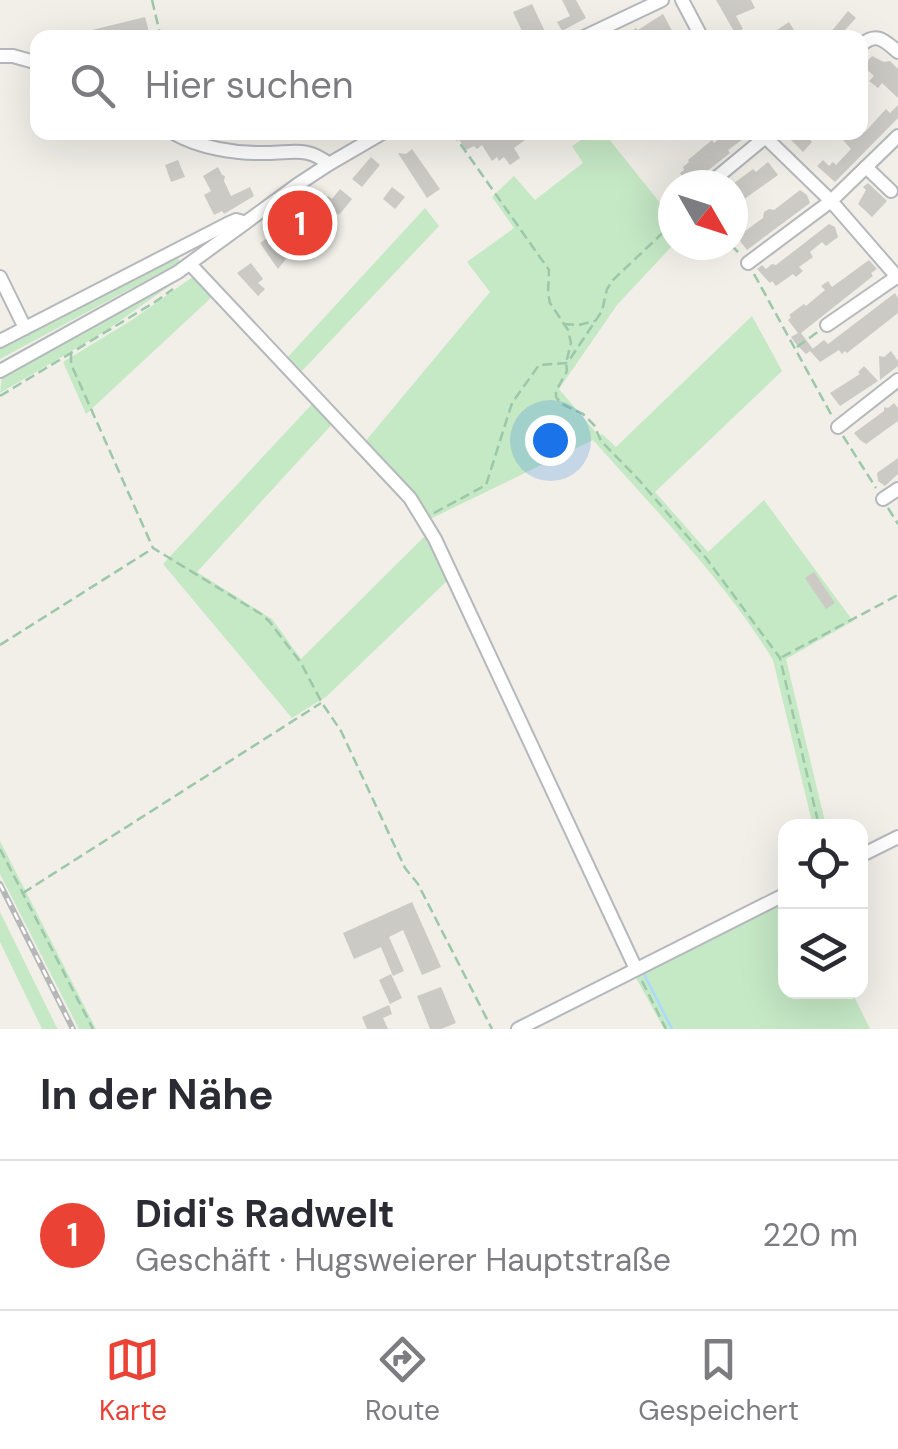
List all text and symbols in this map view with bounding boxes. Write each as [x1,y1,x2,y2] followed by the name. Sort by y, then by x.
[30,30,868,140] search box
[65,58,120,113] icon: search
[145,60,354,110] text: Hier suchen
[658,170,748,260] north arrow
[268,186,332,260] pin: 1
[525,415,576,466] your location
[778,819,868,999] map controls
[778,819,868,909] button: locate
[778,909,868,999] button: layers
[40,1067,274,1122] text: In der Nähe
[135,1189,395,1239] text: Didi's Radwelt
[67,1214,78,1256] text: 1
[763,1214,858,1256] text: 220 m
[135,1239,671,1281] text: Geschäft · Hugsweierer Hauptstraße
[99,1332,167,1429] tab: Karte
[365,1332,440,1429] tab: Route
[638,1332,799,1429] tab: Gespeichert

